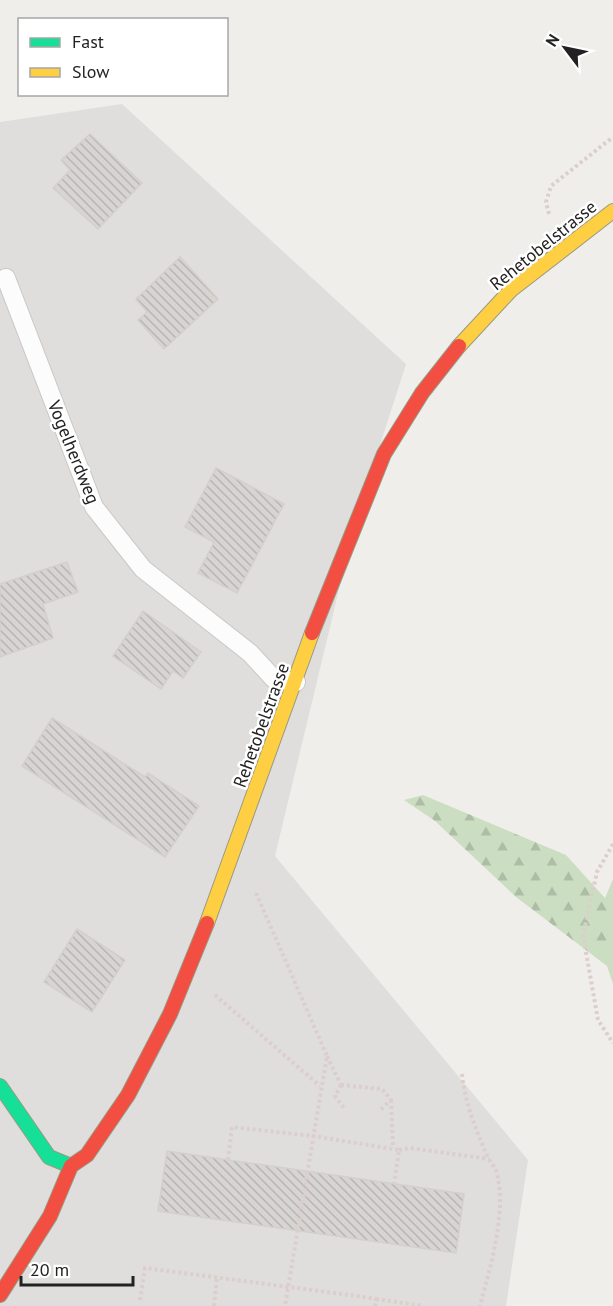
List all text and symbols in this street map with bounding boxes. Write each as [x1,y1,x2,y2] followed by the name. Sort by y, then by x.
[18,18,228,96] legend
[535,18,595,78] north arrow
[72,30,104,53] text: Fast
[541,30,564,50] text: N
[72,60,110,83] text: Slow
[485,195,601,295] street label: Rehetobelstrasse
[42,396,105,507] street label: Vogelherdweg
[228,660,294,790] street label: Rehetobelstrasse
[21,1249,134,1287] scale bar
[30,1258,69,1281] text: 20 m

